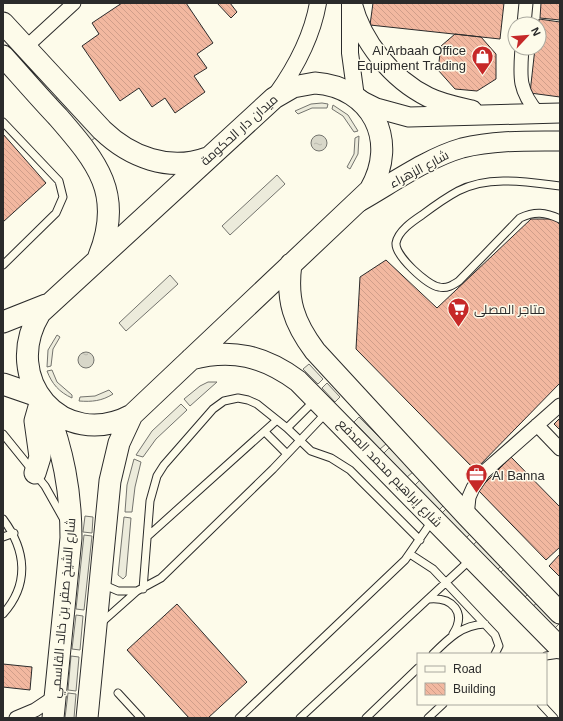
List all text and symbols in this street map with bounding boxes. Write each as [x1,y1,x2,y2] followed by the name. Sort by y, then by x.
[507,16,547,56] north arrow
[529,25,543,38] text: N
[357,43,466,73] place label: Al Arbaah Office Equipment Trading
[469,44,495,77] shop icon: Al Arbaah Office Equipment Trading
[197,91,281,169] street label: ميدان دار الحكومة
[387,147,452,192] street label: شارع الزهراء
[446,296,472,329] supermarket icon: متاجر المصلى
[474,302,545,317] place label: متاجر المصلى
[333,416,445,531] street label: شارع إبراهيم محمد المدفع
[463,462,489,495] office icon: Al Banna
[492,468,546,483] place label: Al Banna
[48,517,81,699] street label: شارع الشيخ صقر بن خالد القاسمي
[417,653,547,705] legend
[453,662,482,676] text: Road
[453,682,496,696] text: Building

